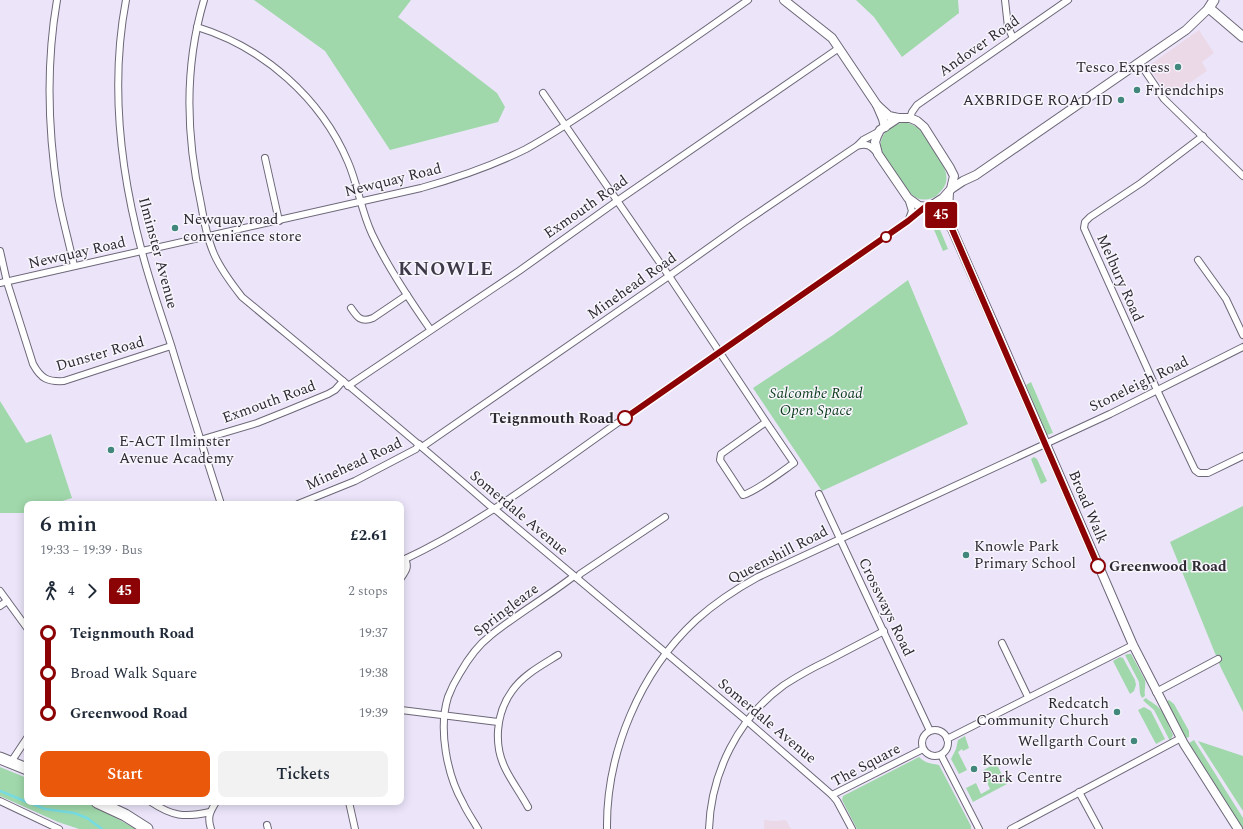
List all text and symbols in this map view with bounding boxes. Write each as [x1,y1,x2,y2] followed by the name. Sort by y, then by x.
[934,9,1024,83] street label: Andover Road
[1076,56,1170,79] place label: Tesco Express
[1173,62,1183,72] marker: Tesco Express
[1145,79,1224,102] place label: Friendchips
[1132,85,1142,95] marker: Friendchips
[963,89,1113,112] place label: AXBRIDGE ROAD ID
[1116,95,1126,105] marker: AXBRIDGE ROAD ID
[342,157,444,203] street label: Newquay Road
[539,169,633,245] street label: Exmouth Road
[132,195,184,311] street label: Ilminster Avenue
[923,202,959,228] line badge: 45
[933,204,949,225] text: 45
[183,208,302,248] place label: Newquay road convenience store
[170,223,180,233] marker: Newquay road convenience store
[26,231,128,275] street label: Newquay Road
[880,231,892,243] unlabelled marker
[1090,231,1150,325] street label: Melbury Road
[583,247,681,325] street label: Minehead Road
[398,255,494,284] district label: KNOWLE
[53,330,147,378] street label: Dunster Road
[1085,350,1193,418] street label: Stoneleigh Road
[219,374,319,430] street label: Exmouth Road
[769,382,863,422] park label: Salcombe Road Open Space
[490,407,614,430] place label: Teignmouth Road
[617,410,633,426] marker: Teignmouth Road
[119,430,234,470] place label: E-ACT Ilminster Avenue Academy
[302,432,406,496] street label: Minehead Road
[106,445,116,455] marker: E-ACT Ilminster Avenue Academy
[464,465,574,561] street label: Somerdale Avenue
[1062,467,1114,547] street label: Broad Walk
[40,508,97,541] text: 6 min
[724,520,832,590] street label: Queenshill Road
[350,524,388,547] text: £2.61
[974,535,1076,575] place label: Knowle Park Primary School
[40,540,143,560] text: 19:33 – 19:39 · Bus
[961,550,971,560] marker: Knowle Park Primary School
[852,554,920,660] street label: Crossways Road
[1109,555,1227,578] place label: Greenwood Road
[1090,558,1106,574] marker: Greenwood Road
[468,578,544,642] street label: Springleaze
[40,580,62,602] icon: walk
[81,580,103,602] icon: forward
[117,580,132,601] text: 45
[68,581,75,601] text: 4
[348,581,388,601] text: 2 stops
[70,622,194,645] text: Teignmouth Road
[359,623,388,643] text: 19:37
[70,662,197,685] text: Broad Walk Square
[359,663,388,683] text: 19:38
[712,673,822,769] street label: Somerdale Avenue
[976,692,1109,732] place label: Redcatch Community Church
[70,702,188,725] text: Greenwood Road
[359,703,388,723] text: 19:39
[1112,707,1122,717] marker: Redcatch Community Church
[1018,730,1126,753] place label: Wellgarth Court
[1129,736,1139,746] marker: Wellgarth Court
[827,737,905,793] street label: The Square
[982,749,1062,789] place label: Knowle Park Centre
[40,751,210,797] button: Start
[218,751,388,797] button: Tickets
[969,764,979,774] marker: Knowle Park Centre

